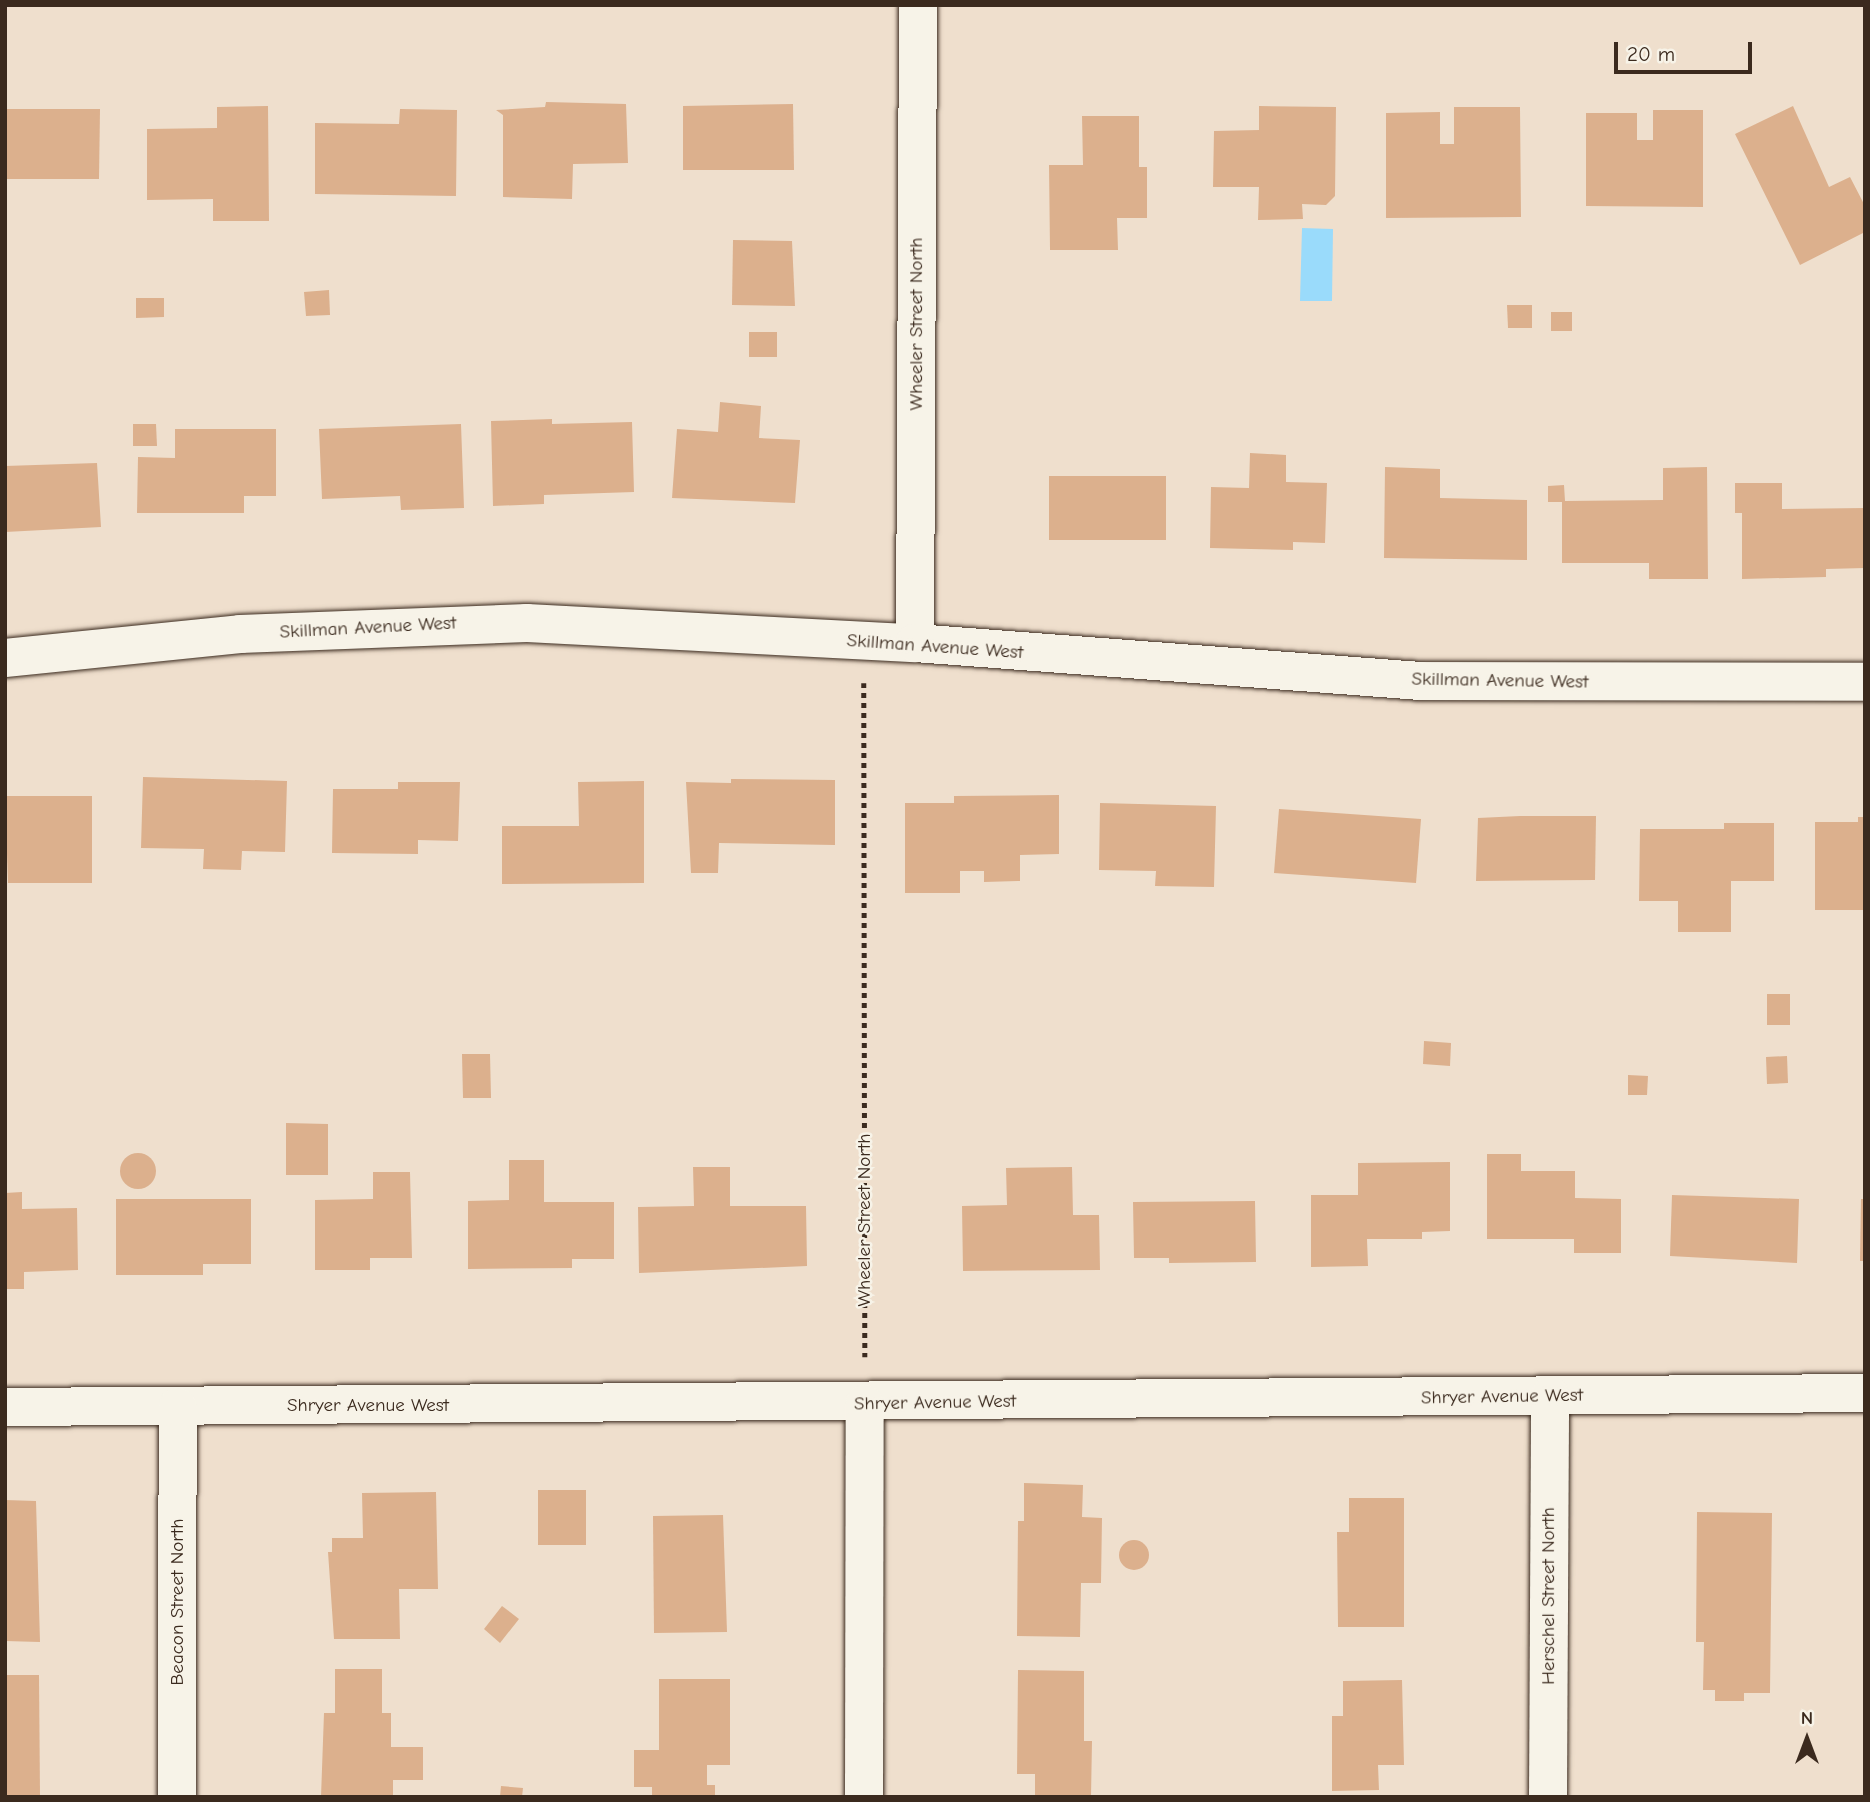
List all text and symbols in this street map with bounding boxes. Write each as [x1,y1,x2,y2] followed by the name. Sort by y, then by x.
[1618,28,1756,72] scale bar
[1627,42,1675,66] text: 20 m
[906,238,928,410] street label: Wheeler Street North
[279,612,457,644] street label: Skillman Avenue West
[846,629,1024,665] street label: Skillman Avenue West
[1411,668,1589,694] street label: Skillman Avenue West
[854,1134,876,1306] street label: Wheeler Street North
[1421,1384,1583,1410] street label: Shryer Avenue West
[854,1390,1016,1416] street label: Shryer Avenue West
[287,1395,449,1417] street label: Shryer Avenue West
[1538,1507,1560,1685] street label: Herschel Street North
[167,1519,189,1685] street label: Beacon Street North
[1772,1704,1842,1774] north arrow
[1801,1707,1813,1729] text: N

